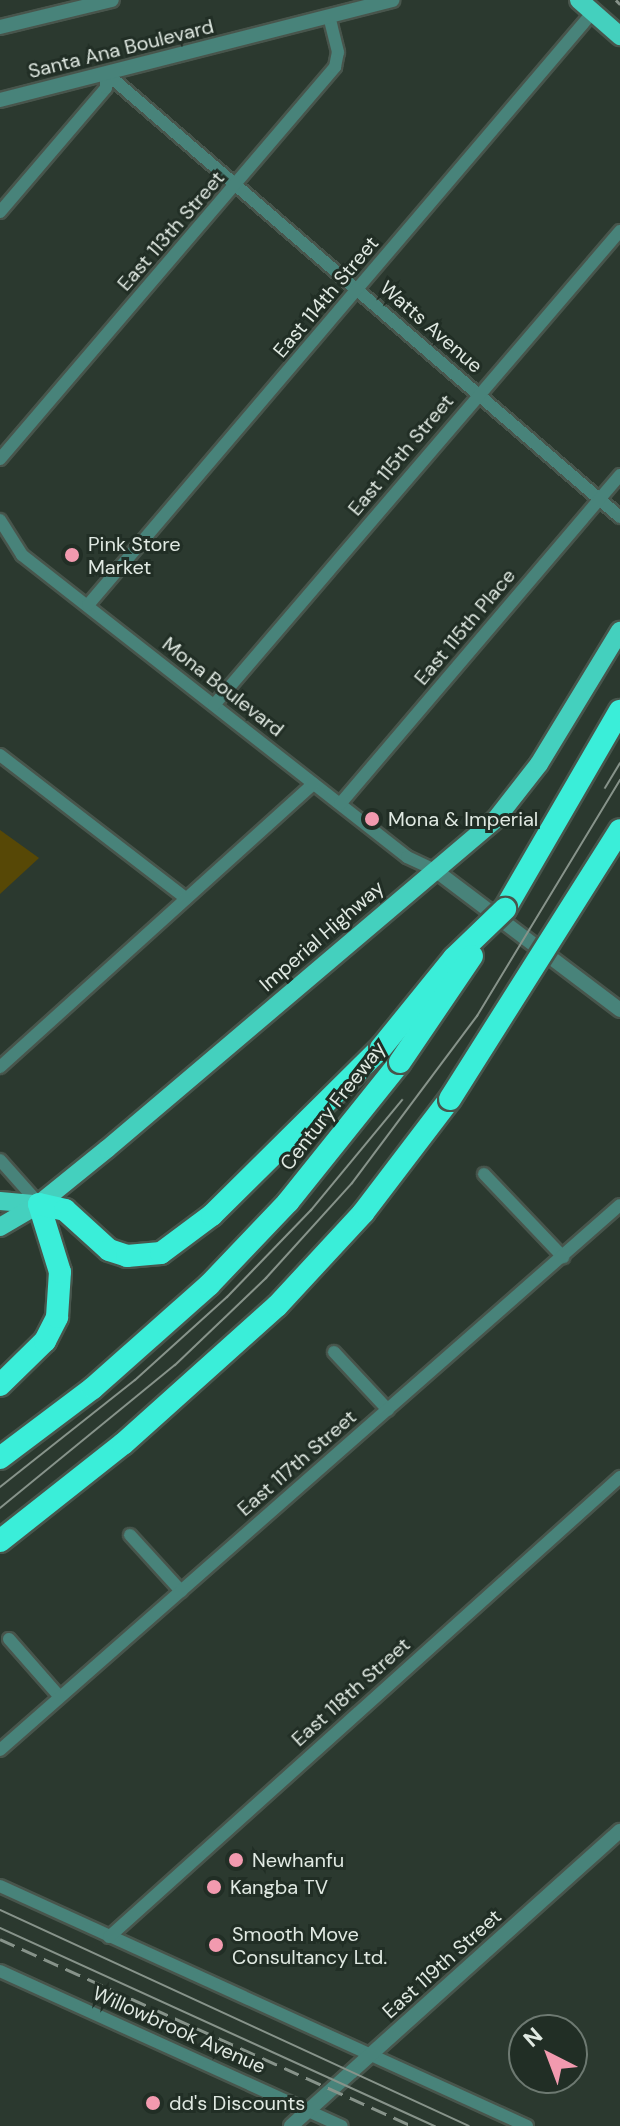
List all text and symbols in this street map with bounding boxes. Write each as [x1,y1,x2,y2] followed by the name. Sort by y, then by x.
[26,14,216,84] street label: Santa Ana Boulevard
[113,166,229,296] street label: East 113th Street
[268,231,384,363] street label: East 114th Street
[375,276,487,378] street label: Watts Avenue
[343,389,459,521] street label: East 115th Street
[88,532,181,579] place label: Pink Store Market
[63,546,81,564] marker: Pink Store Market
[410,564,520,690] street label: East 115th Place
[157,632,289,742] street label: Mona Boulevard
[388,807,538,831] place label: Mona & Imperial
[363,810,381,828] marker: Mona & Imperial
[255,875,389,997] street label: Imperial Highway
[275,1037,391,1175] street label: Century Freeway
[233,1405,361,1521] street label: East 117th Street
[287,1633,415,1751] street label: East 118th Street
[252,1848,344,1872] place label: Newhanfu
[227,1851,245,1869] marker: Newhanfu
[230,1875,328,1899] place label: Kangba TV
[205,1878,223,1896] marker: Kangba TV
[378,1904,506,2024] street label: East 119th Street
[232,1922,387,1969] place label: Smooth Move Consultancy Ltd.
[207,1936,225,1954] marker: Smooth Move Consultancy Ltd.
[89,1981,269,2079] street label: Willowbrook Avenue
[508,2014,588,2094] north arrow
[517,2021,549,2053] text: N
[169,2091,305,2115] place label: dd's Discounts
[144,2094,162,2112] marker: dd's Discounts

